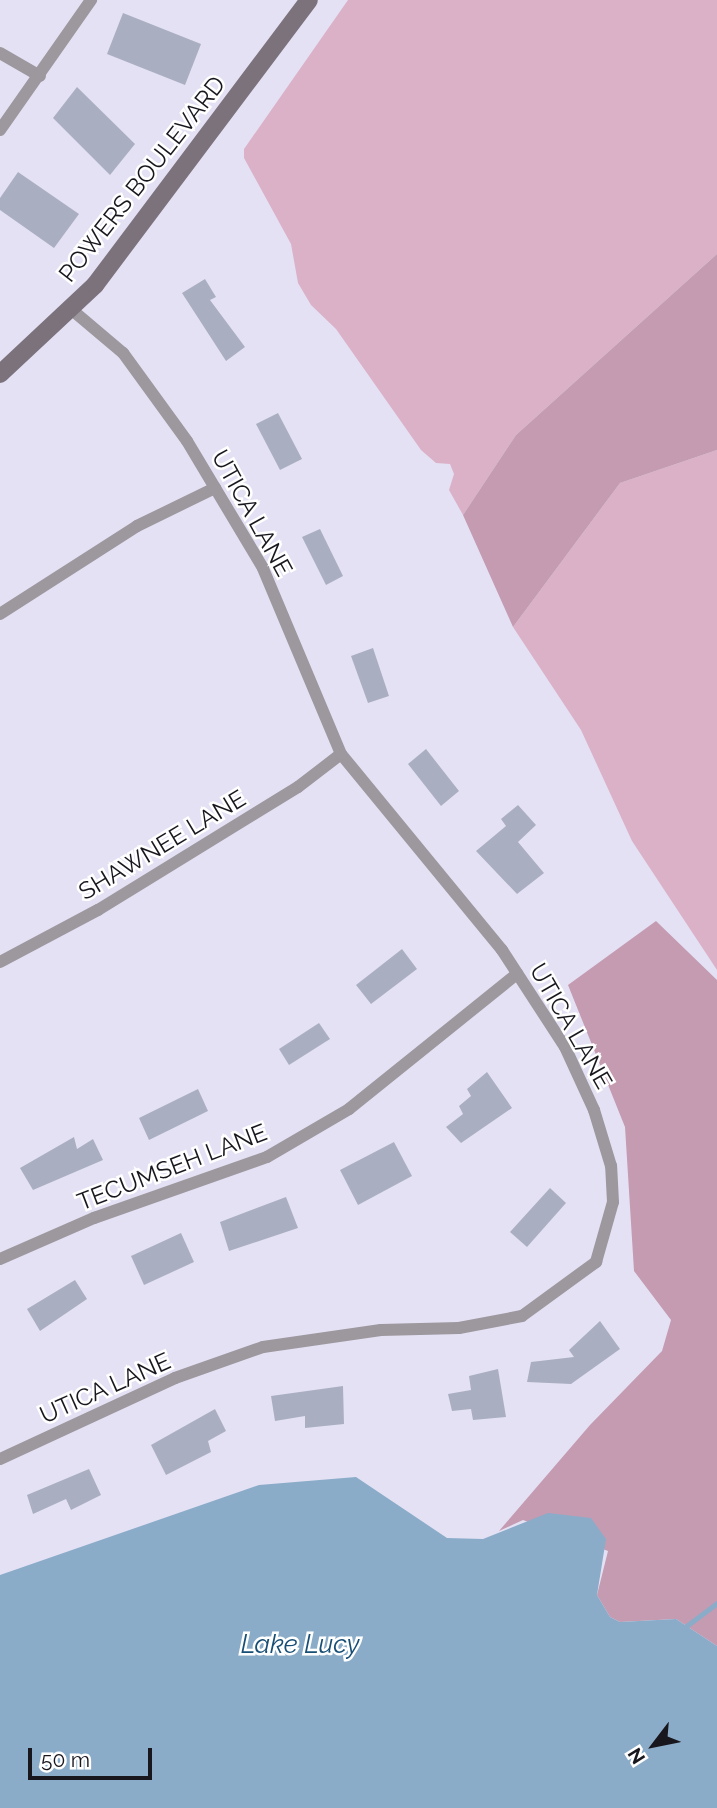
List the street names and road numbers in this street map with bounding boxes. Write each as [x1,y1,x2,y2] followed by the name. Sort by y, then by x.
[53,70,231,288] street label: POWERS BOULEVARD
[205,445,299,581] street label: UTICA LANE
[73,784,251,906] street label: SHAWNEE LANE
[523,958,619,1094] street label: UTICA LANE
[73,1118,271,1216] street label: TECUMSEH LANE
[35,1346,175,1430] street label: UTICA LANE

